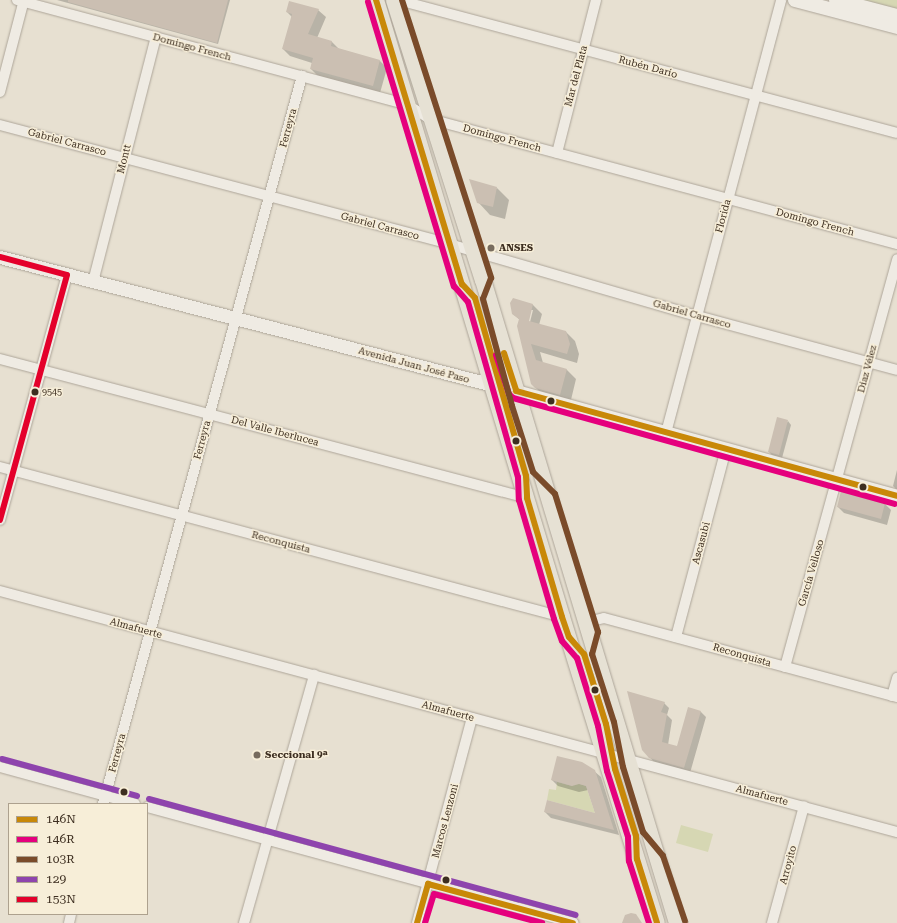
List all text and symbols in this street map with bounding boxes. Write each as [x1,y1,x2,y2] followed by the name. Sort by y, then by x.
[151,31,233,63] street label: Domingo French
[562,44,590,108] street label: Mar del Plata
[617,53,679,81] street label: Rubén Darío
[277,107,299,149] street label: Ferreyra
[461,122,543,154] street label: Domingo French
[26,126,108,158] street label: Gabriel Carrasco
[115,143,133,175] street label: Montt
[713,198,733,234] street label: Florida
[774,206,856,238] street label: Domingo French
[339,210,421,242] street label: Gabriel Carrasco
[499,242,533,254] place label: ANSES
[486,243,496,253] marker: ANSES
[652,297,732,331] street label: Gabriel Carrasco
[357,344,471,386] street label: Avenida Juan José Paso
[855,344,879,394] street label: Díaz Vélez
[30,387,40,397] marker: 9545
[42,387,62,397] place label: 9545
[546,396,556,406] unlabelled marker
[230,414,320,448] street label: Del Valle Iberlucea
[191,419,213,461] street label: Ferreyra
[511,436,521,446] unlabelled marker
[858,482,868,492] unlabelled marker
[690,520,712,566] street label: Ascasubi
[250,528,312,556] street label: Reconquista
[796,538,826,608] street label: García Velloso
[108,615,164,641] street label: Almafuerte
[711,641,773,669] street label: Reconquista
[590,685,600,695] unlabelled marker
[420,698,476,724] street label: Almafuerte
[106,732,128,774] street label: Ferreyra
[265,749,328,761] place label: Seccional 9ª
[252,750,262,760] marker: Seccional 9ª
[429,782,461,860] street label: Marcos Lenzoni
[734,782,790,808] street label: Almafuerte
[119,787,129,797] unlabelled marker
[8,803,148,915] legend
[46,812,76,826] text: 146N
[46,832,75,846] text: 146R
[777,844,799,886] street label: Arroyito
[46,852,75,866] text: 103R
[46,872,66,886] text: 129
[441,875,451,885] unlabelled marker
[46,892,76,906] text: 153N

